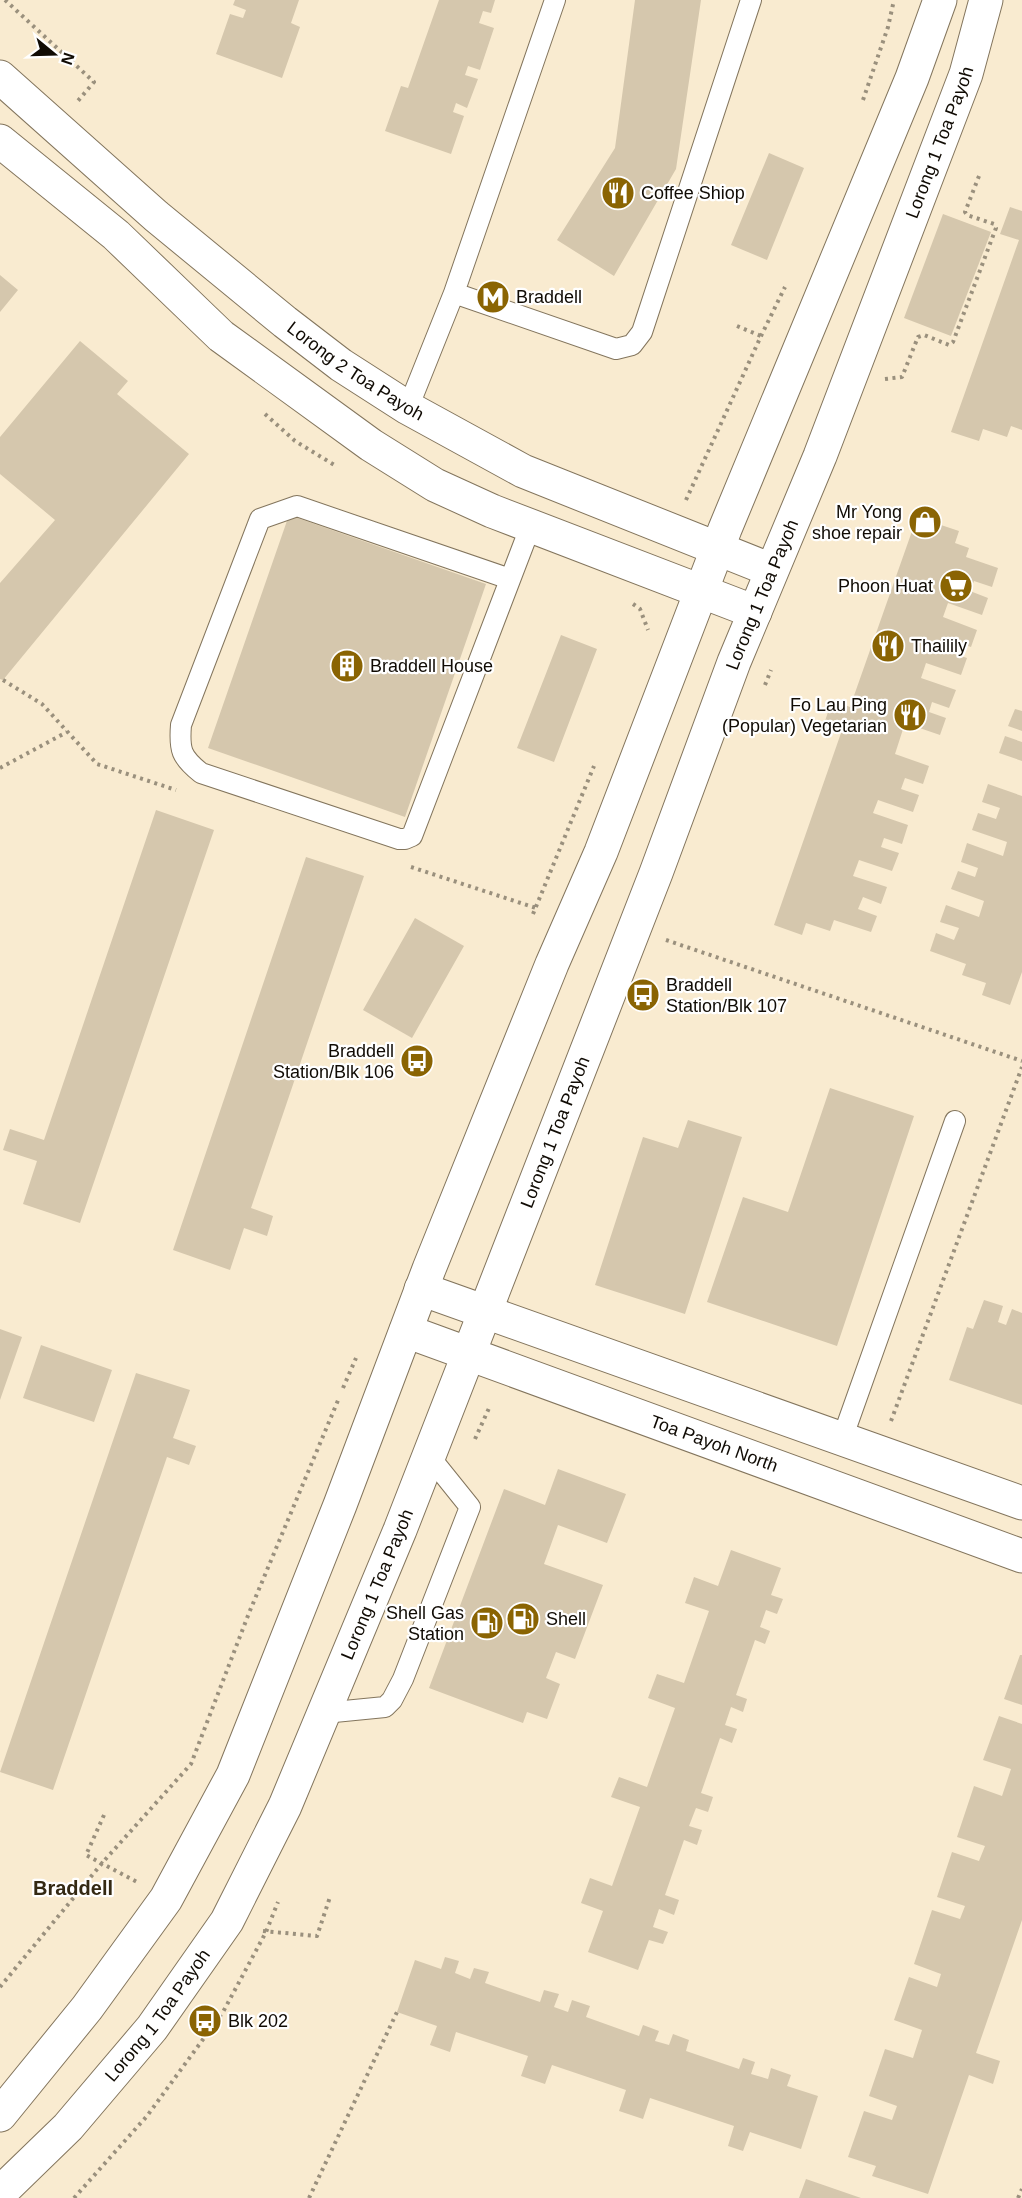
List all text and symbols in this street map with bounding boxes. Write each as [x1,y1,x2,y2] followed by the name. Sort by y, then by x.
[24,24,84,84] north arrow
[58,50,78,67] text: N
[902,64,978,221] street label: Lorong 1 Toa Payoh
[600,175,636,211] restaurant icon: Coffee Shiop
[641,183,745,203] place label: Coffee Shiop
[475,279,511,315] metro station icon: Braddell
[516,287,582,307] place label: Braddell
[283,318,427,425] street label: Lorong 2 Toa Payoh
[812,502,902,543] place label: Mr Yong shoe repair
[907,504,943,540] shop icon: Mr Yong shoe repair
[722,517,802,673] street label: Lorong 1 Toa Payoh
[938,568,974,604] supermarket icon: Phoon Huat
[838,576,933,596] place label: Phoon Huat
[870,628,906,664] restaurant icon: Thailily
[911,636,967,656] place label: Thailily
[329,648,365,684] building icon: Braddell House
[370,656,493,676] place label: Braddell House
[722,695,887,736] place label: Fo Lau Ping (Popular) Vegetarian
[892,697,928,733] restaurant icon: Fo Lau Ping (Popular) Vegetarian
[666,975,787,1016] place label: Braddell Station/Blk 107
[625,977,661,1013] bus stop icon: Braddell Station/Blk 107
[273,1041,394,1082] place label: Braddell Station/Blk 106
[399,1043,435,1079] bus stop icon: Braddell Station/Blk 106
[516,1054,594,1211] street label: Lorong 1 Toa Payoh
[648,1411,781,1476] street label: Toa Payoh North
[337,1506,417,1663] street label: Lorong 1 Toa Payoh
[505,1601,541,1637] fuel station icon: Shell
[386,1603,464,1644] place label: Shell Gas Station
[469,1605,505,1641] fuel station icon: Shell Gas Station
[546,1609,586,1629] place label: Shell
[33,1877,113,1899] district label: Braddell
[101,1945,214,2086] street label: Lorong 1 Toa Payoh
[187,2003,223,2039] bus stop icon: Blk 202
[228,2011,288,2031] place label: Blk 202

